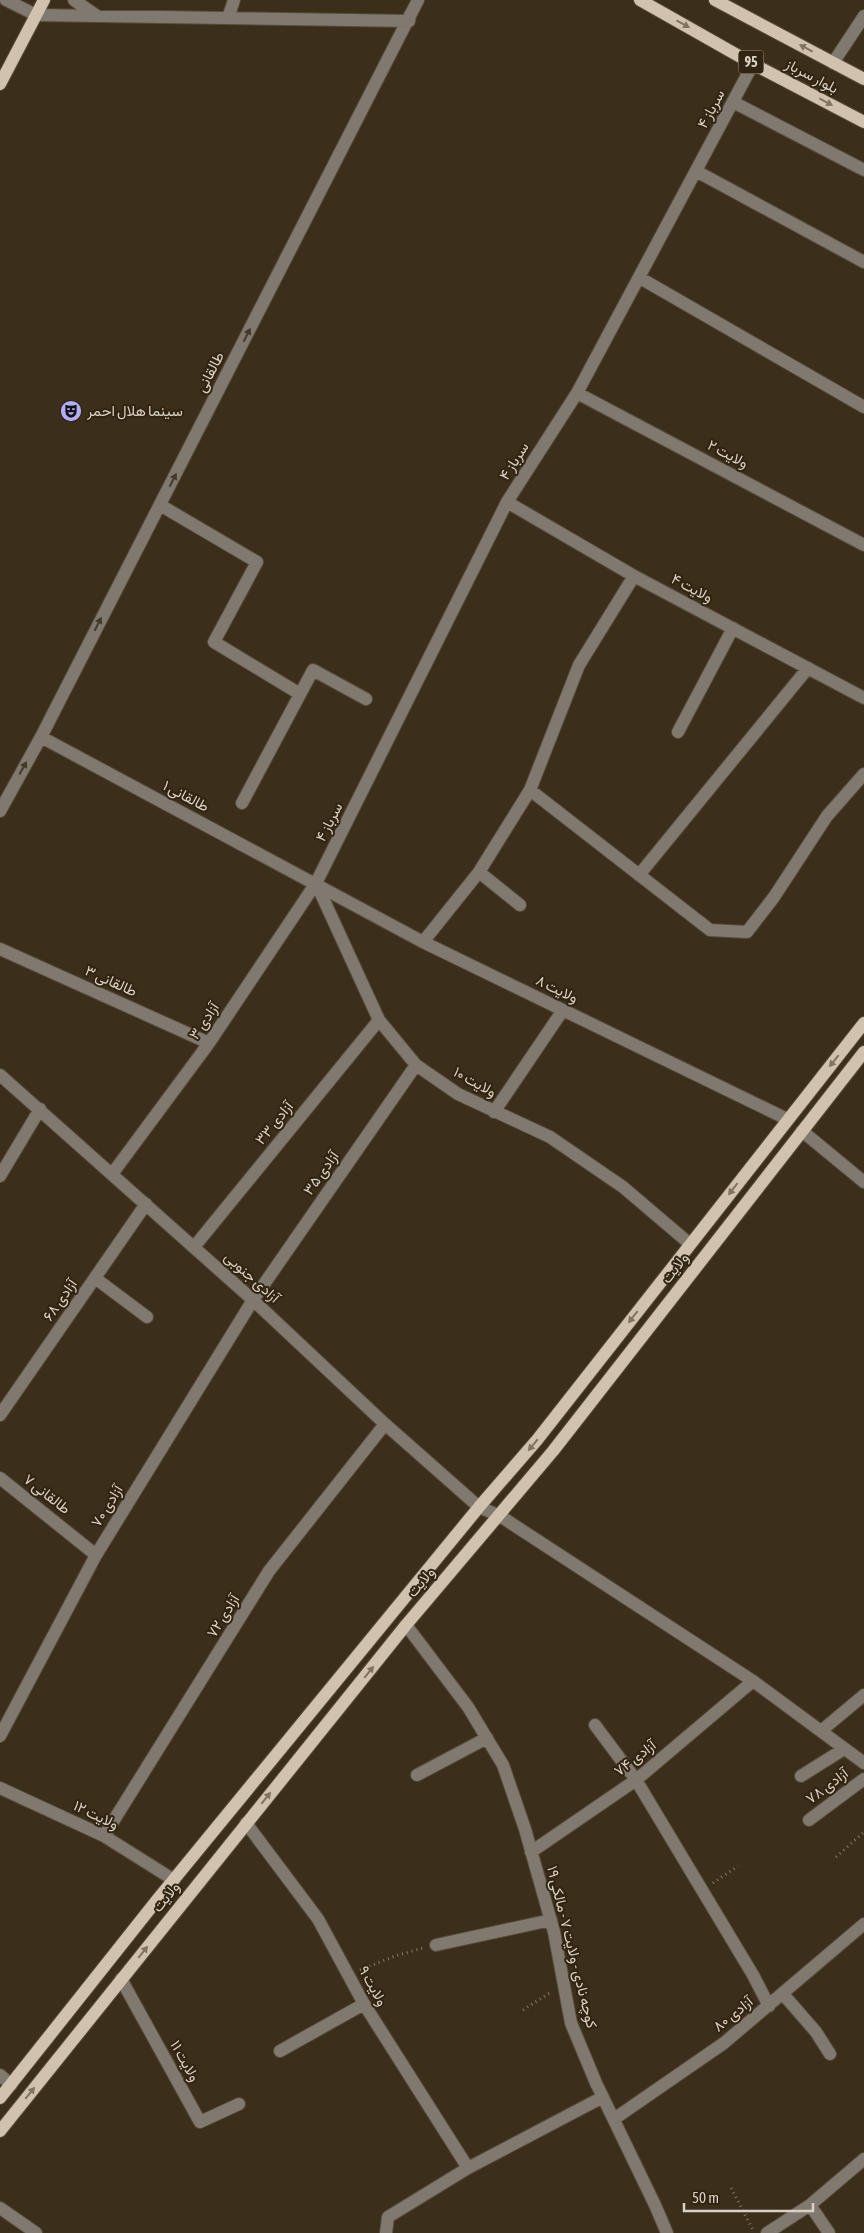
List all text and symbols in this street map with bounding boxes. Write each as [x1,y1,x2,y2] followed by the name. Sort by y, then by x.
[676,20,690,28] one-way arrow
[798,44,813,52] one-way arrow
[738,51,764,74] road number: 95
[782,54,842,97] street label: بلوار سرباز
[693,86,729,131] street label: سرباز ۴
[818,98,833,106] one-way arrow
[243,328,251,343] one-way arrow
[192,348,229,396] street label: طالقانی
[59,399,83,423] theatre icon: سینما هلال احمر
[86,402,183,420] place label: سینما هلال احمر
[704,436,752,472] street label: ولایت ۲
[495,439,533,483] street label: سرباز ۴
[168,473,177,487] one-way arrow
[668,570,716,606] street label: ولایت ۴
[94,617,102,632] one-way arrow
[19,762,28,775] one-way arrow
[159,776,212,817] street label: طالقانی ۱
[312,799,346,845] street label: سرباز ۴
[82,962,140,1001] street label: طالقانی ۳
[533,971,581,1007] street label: ولایت ۸
[185,998,225,1043] street label: آزادی ۳
[828,1054,839,1067] one-way arrow
[450,1063,500,1101] street label: ولایت ۱۰
[251,1096,299,1149] street label: آزادی ۳۳
[299,1146,344,1199] street label: آزادی ۳۵
[728,1182,738,1196] one-way arrow
[220,1247,284,1308] street label: آزادی جنوبی
[657,1249,693,1287] street label: ولایت
[39,1274,83,1325] street label: آزادی ۶۸
[628,1310,638,1324] one-way arrow
[527,1438,538,1451] one-way arrow
[19,1470,74,1519] street label: طالقانی ۷
[87,1480,128,1531] street label: آزادی ۷۰
[403,1563,439,1601] street label: ولایت
[203,1590,245,1641] street label: آزادی ۷۲
[363,1665,374,1678] one-way arrow
[610,1735,661,1781] street label: آزادی ۷۴
[802,1763,854,1809] street label: آزادی ۷۸
[261,1792,272,1805] one-way arrow
[70,1796,122,1834] street label: ولایت ۱۲
[542,1864,601,2031] street label: کوچه نادی - ولایت ۷ - مالکی ۱۹
[148,1878,184,1916] street label: ولایت
[137,1946,148,1959] one-way arrow
[355,1963,391,2009] street label: ولایت ۹
[709,1992,758,2036] street label: آزادی ۸۰
[166,2037,204,2085] street label: ولایت ۱۱
[25,2086,36,2099] one-way arrow
[684,2180,813,2212] scale bar
[692,2189,719,2206] text: 50 m

